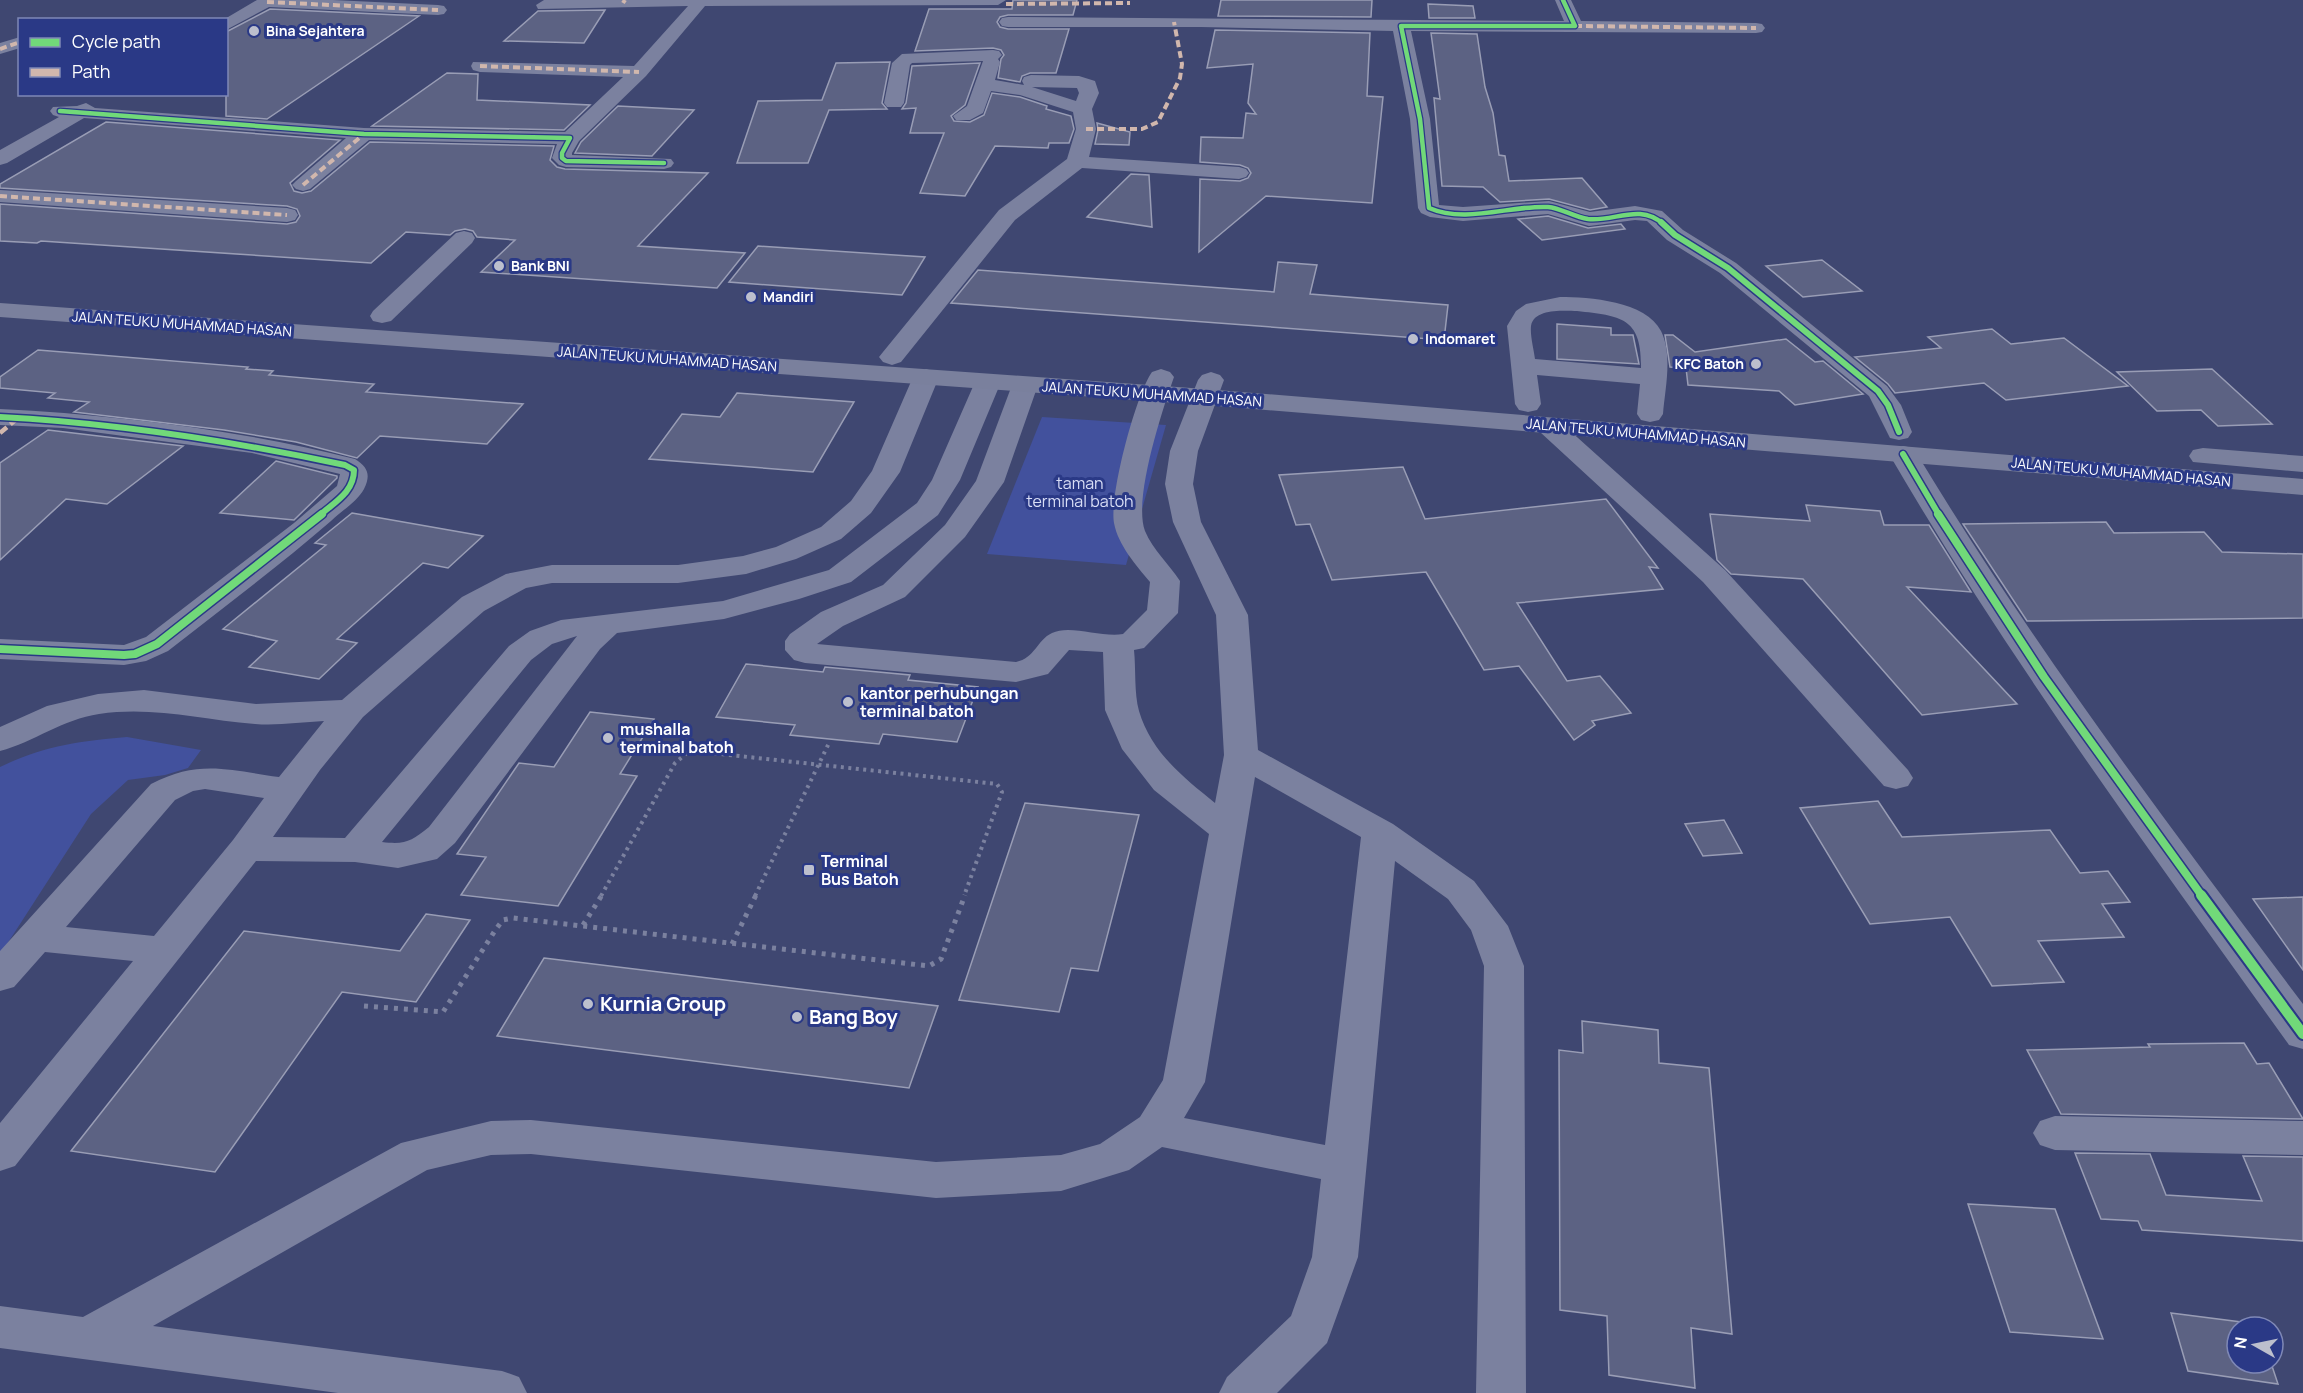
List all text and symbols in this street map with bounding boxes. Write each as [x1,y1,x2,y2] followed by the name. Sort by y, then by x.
[18,18,228,96] legend
[266,21,364,40] place label: Bina Sejahtera
[247,24,261,38] marker: Bina Sejahtera
[72,29,161,53] text: Cycle path
[72,59,110,83] text: Path
[511,256,570,275] place label: Bank BNI
[492,259,506,273] marker: Bank BNI
[763,287,814,306] place label: Mandiri
[744,290,758,304] marker: Mandiri
[71,306,293,341] street label: JALAN TEUKU MUHAMMAD HASAN
[1425,329,1495,348] place label: Indomaret
[1406,332,1420,346] marker: Indomaret
[556,341,778,376] street label: JALAN TEUKU MUHAMMAD HASAN
[1674,354,1744,373] place label: KFC Batoh
[1749,357,1763,371] marker: KFC Batoh
[1041,376,1263,411] street label: JALAN TEUKU MUHAMMAD HASAN
[1525,413,1747,452] street label: JALAN TEUKU MUHAMMAD HASAN
[2010,452,2232,491] street label: JALAN TEUKU MUHAMMAD HASAN
[1026,472,1134,512] park label: taman terminal batoh
[860,682,1019,722] place label: kantor perhubungan terminal batoh
[841,695,855,709] marker: kantor perhubungan terminal batoh
[620,718,734,758] place label: mushalla terminal batoh
[601,731,615,745] marker: mushalla terminal batoh
[821,850,899,890] place label: Terminal Bus Batoh
[802,863,816,877] marker: Terminal Bus Batoh
[600,990,726,1017] place label: Kurnia Group
[581,997,595,1011] marker: Kurnia Group
[809,1003,899,1030] place label: Bang Boy
[790,1010,804,1024] marker: Bang Boy
[2225,1315,2285,1375] north arrow
[2228,1335,2252,1350] text: N

